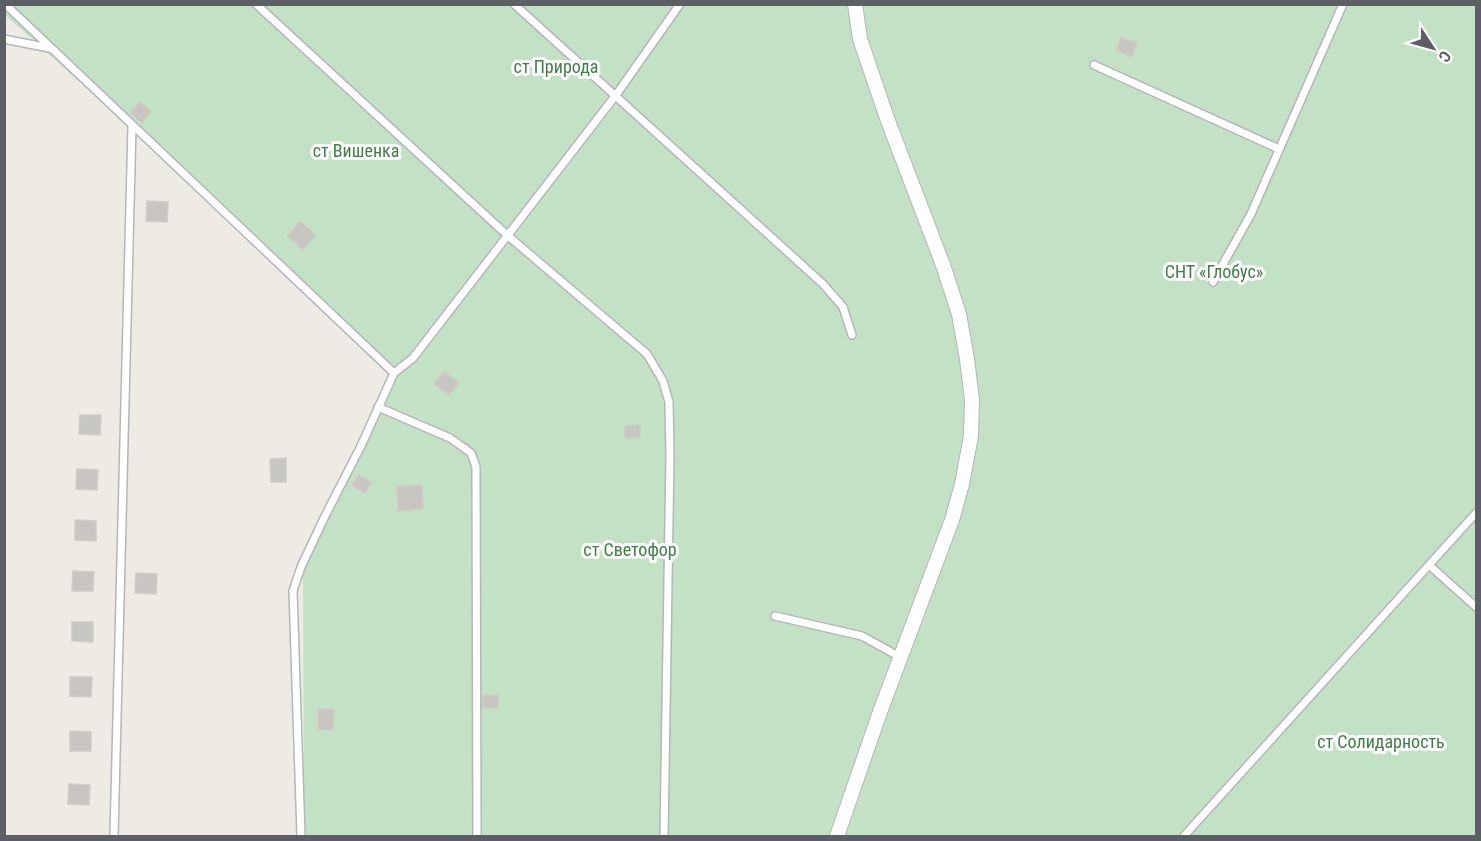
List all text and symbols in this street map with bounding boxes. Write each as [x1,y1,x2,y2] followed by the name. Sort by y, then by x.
[1403,18,1463,78] north arrow
[1434,47,1455,66] text: С
[514,56,598,77] park label: ст Природа
[313,140,399,161] park label: ст Вишенка
[1165,261,1263,282] park label: СНТ «Глобус»
[583,539,677,560] park label: ст Светофор
[1317,731,1445,752] park label: ст Солидарность

